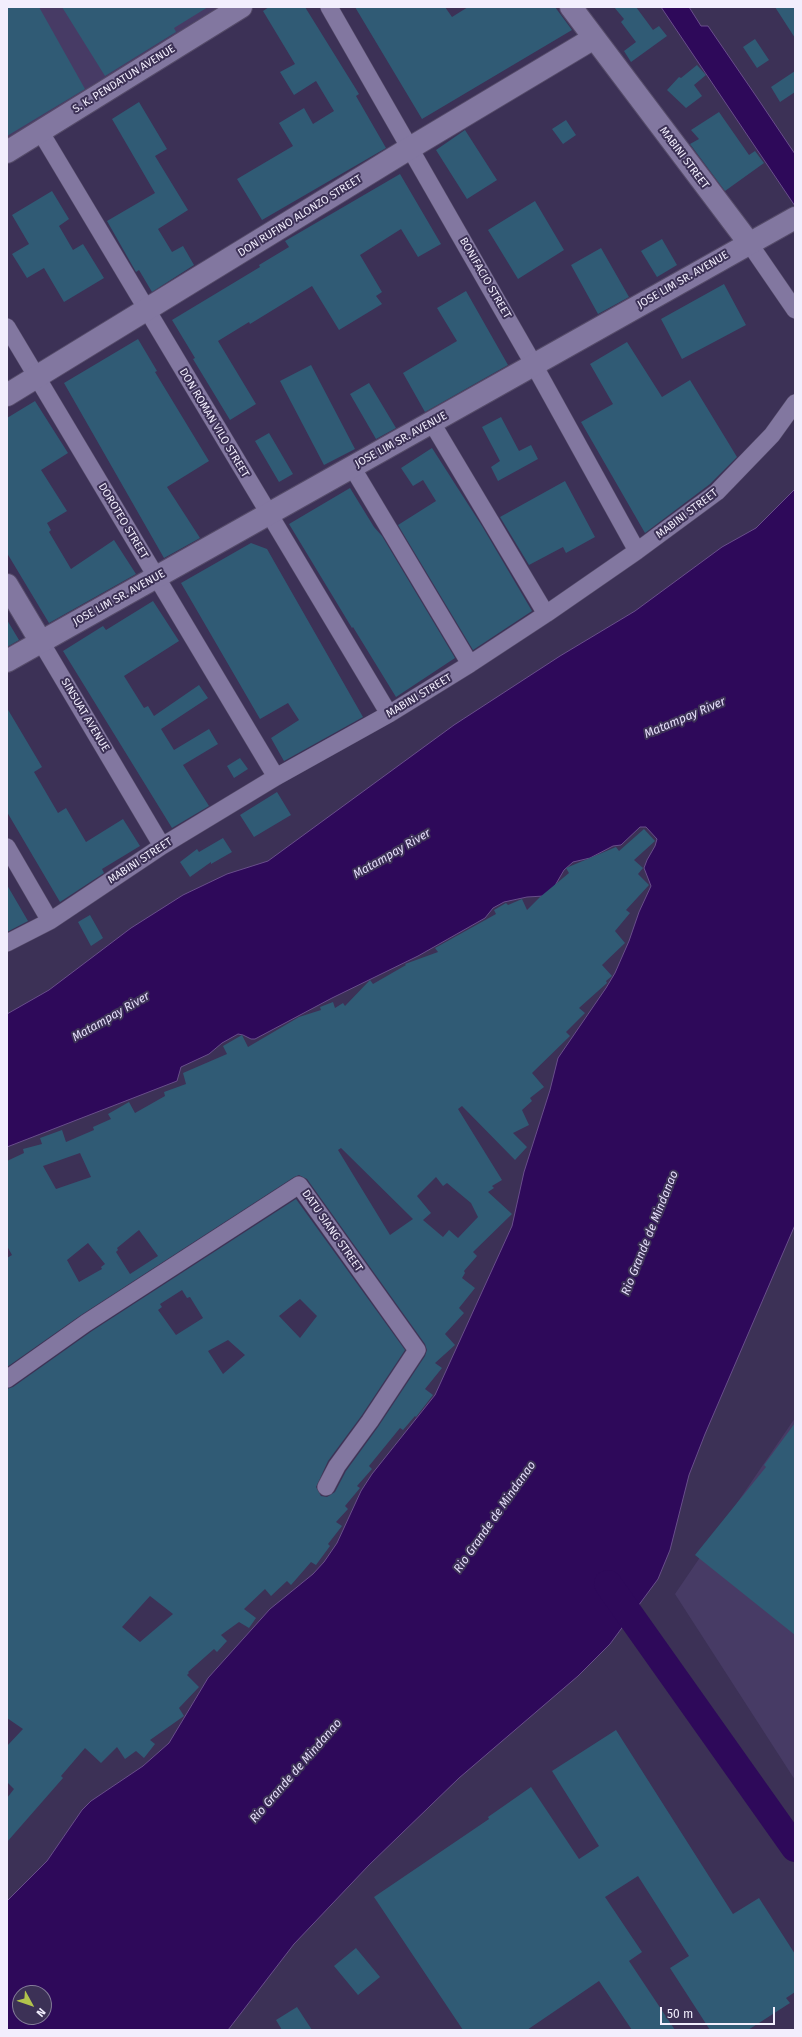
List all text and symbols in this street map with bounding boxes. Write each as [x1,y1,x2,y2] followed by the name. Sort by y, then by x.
[70,42,178,116] street label: S. K. PENDATUN AVENUE
[656,124,712,192] street label: MABINI STREET
[236,172,364,260] street label: DON RUFINO ALONZO STREET
[456,235,514,321] street label: BONIFACIO STREET
[635,249,731,311] street label: JOSE LIM SR. AVENUE
[176,366,252,480] street label: DON ROMAN VILO STREET
[353,409,449,471] street label: JOSE LIM SR. AVENUE
[95,481,151,561] street label: DOROTEO STREET
[653,486,721,542] street label: MABINI STREET
[71,567,167,629] street label: JOSE LIM SR. AVENUE
[384,671,454,721] street label: MABINI STREET
[58,676,112,754] street label: SINSUAT AVENUE
[642,694,728,742] water label: Matampay River
[351,826,433,882] water label: Matampay River
[105,835,175,887] street label: MABINI STREET
[70,989,152,1045] water label: Matampay River
[618,1169,682,1297] water label: Rio Grande de Mindanao
[299,1187,365,1275] street label: DATU SIANG STREET
[451,1458,539,1576] water label: Rio Grande de Mindanao
[247,1716,345,1826] water label: Rio Grande de Mindanao
[12,1985,52,2025] north arrow
[662,1999,777,2025] scale bar
[33,2005,48,2019] text: N
[667,2007,693,2021] text: 50 m

